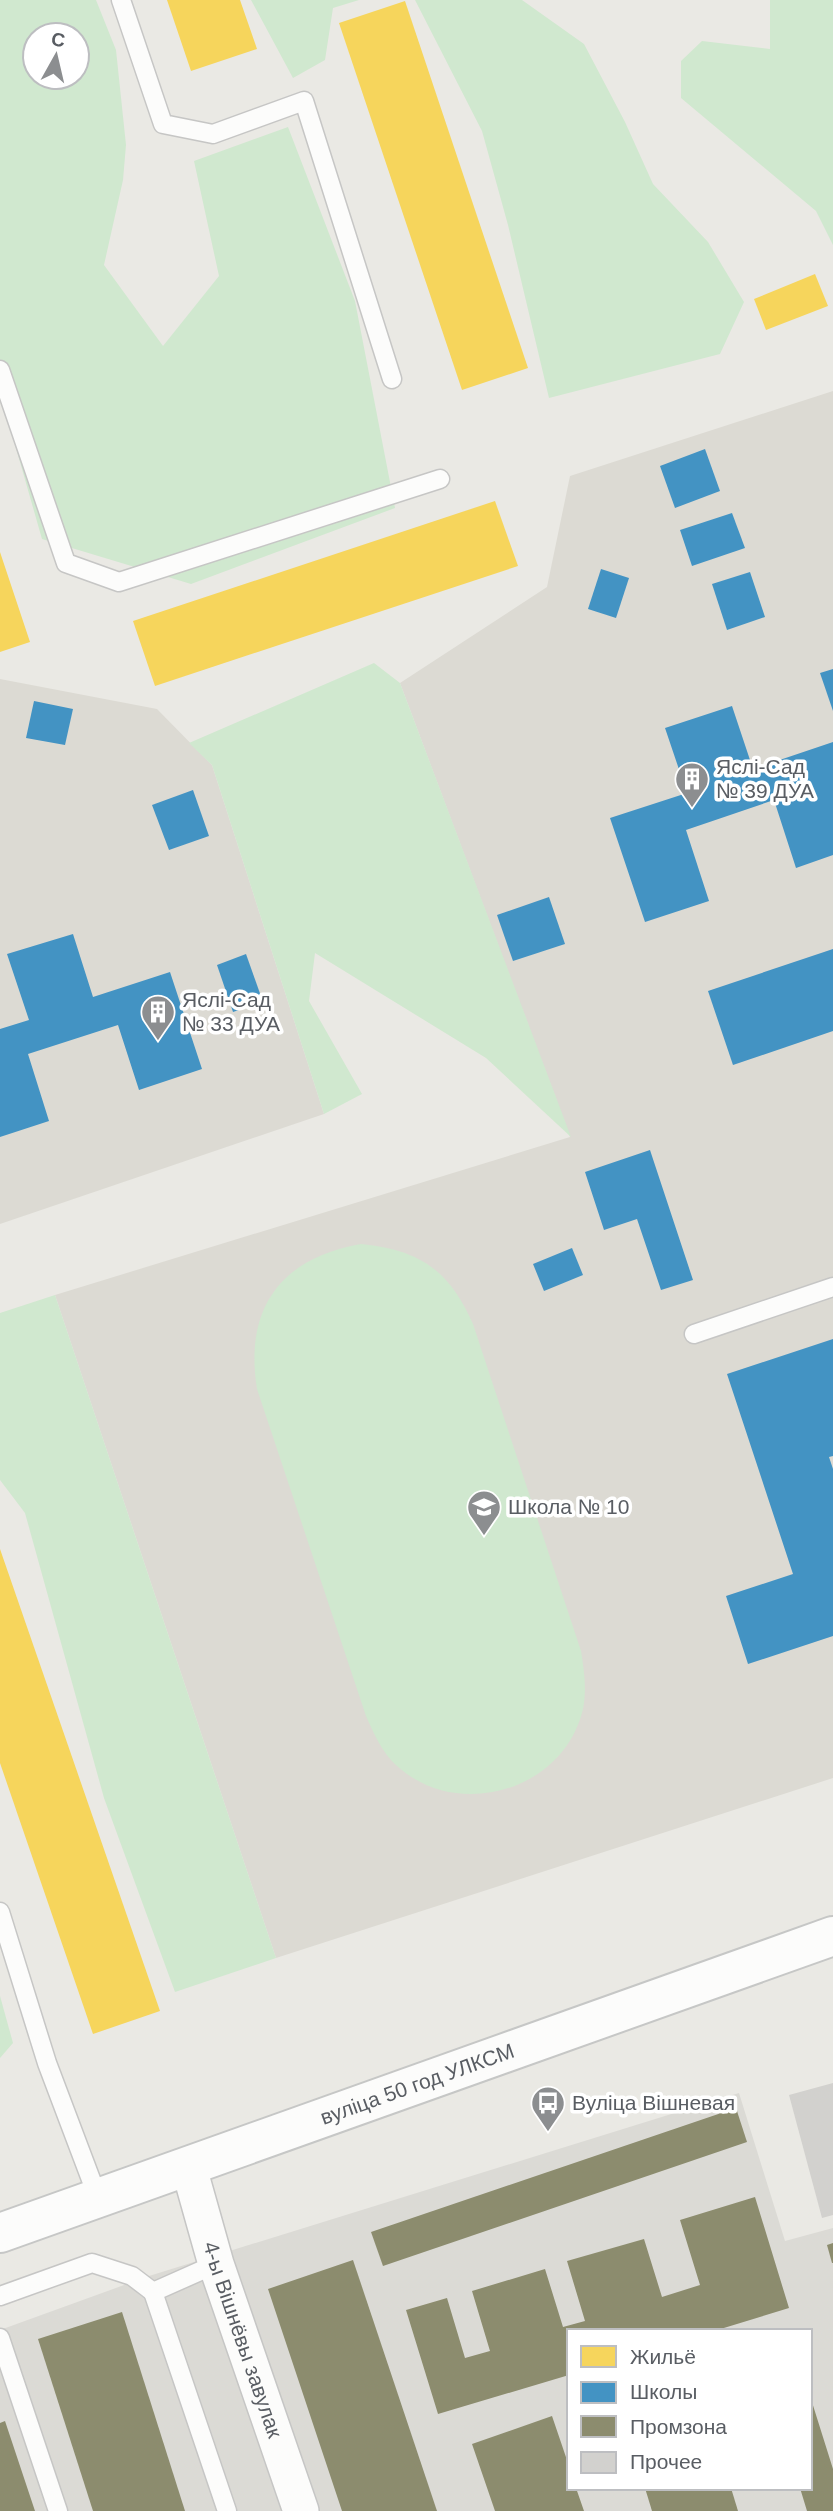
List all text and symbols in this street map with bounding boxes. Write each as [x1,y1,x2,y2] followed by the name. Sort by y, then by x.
[21,21,91,91] north arrow
[50,28,67,51] text: С
[716,755,814,802] place label: Яслі-Сад № 39 ДУА
[673,760,711,809] building icon: Яслі-Сад № 39 ДУА
[182,988,280,1035] place label: Яслі-Сад № 33 ДУА
[139,993,177,1042] building icon: Яслі-Сад № 33 ДУА
[465,1488,503,1537] school or university icon: Школа № 10
[508,1495,629,1518] place label: Школа № 10
[317,2039,517,2129] street label: вуліца 50 год УЛКСМ
[529,2084,567,2133] bus stop icon: Вуліца Вішневая
[572,2091,735,2114] place label: Вуліца Вішневая
[199,2239,287,2442] street label: 4-ы Вішнёвы завулак
[567,2329,812,2490] legend
[630,2345,696,2368] text: Жильё
[630,2380,697,2403] text: Школы
[630,2415,727,2438] text: Промзона
[630,2450,702,2473] text: Прочее

